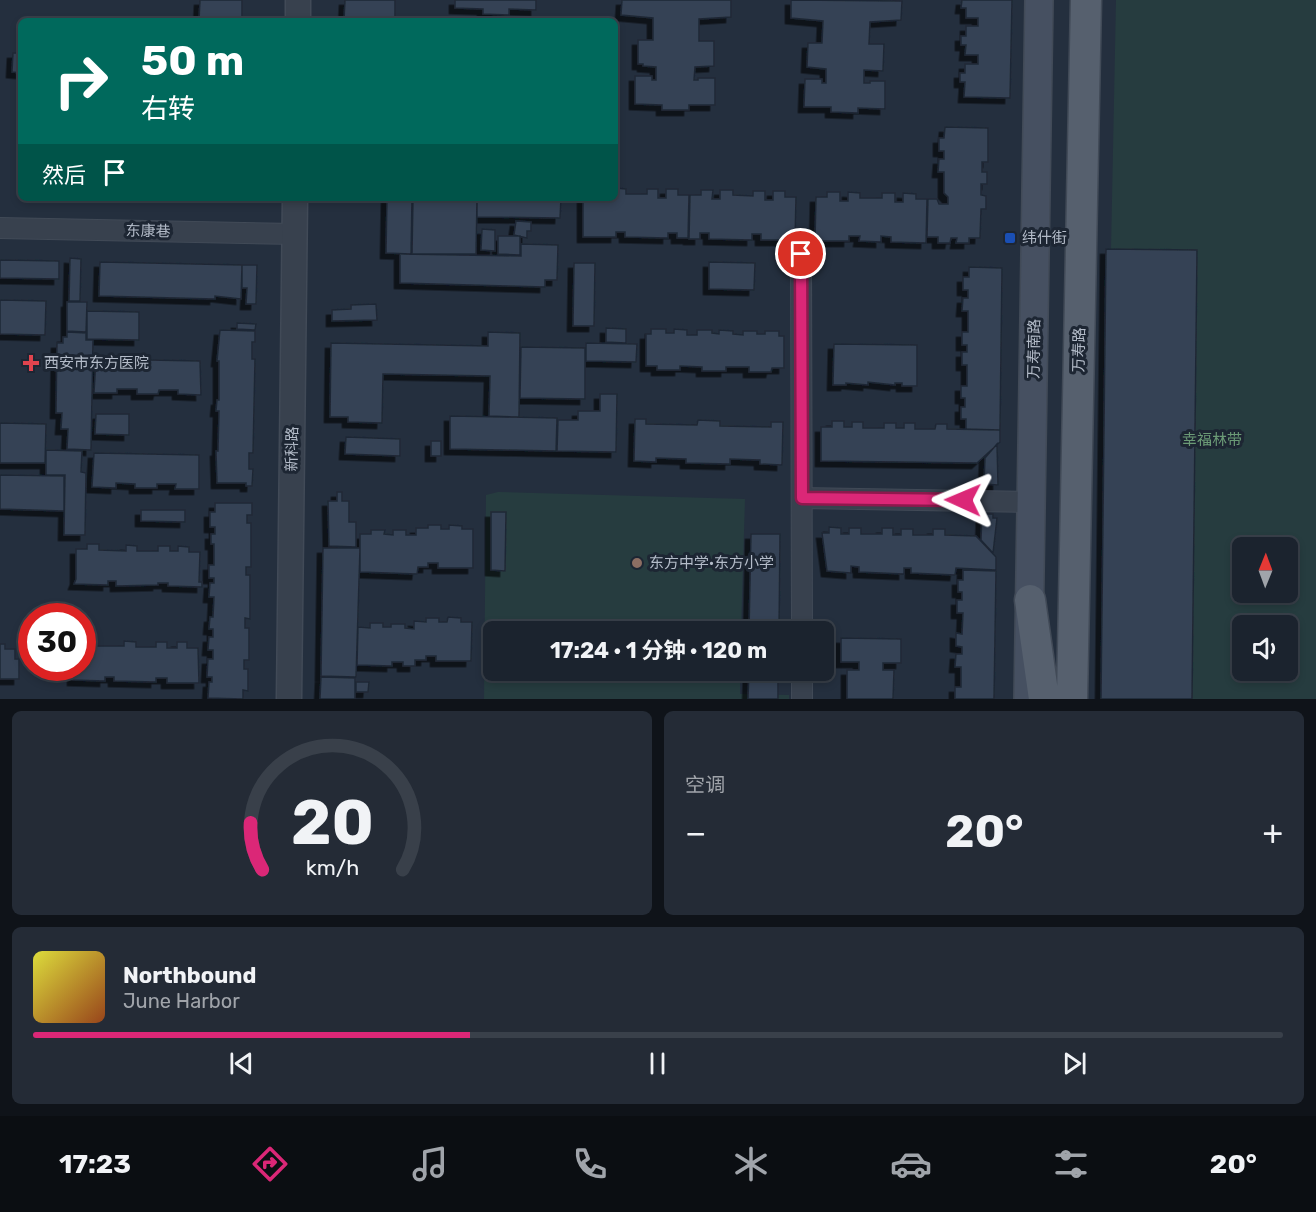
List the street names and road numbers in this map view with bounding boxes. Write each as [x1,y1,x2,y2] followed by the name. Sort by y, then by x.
[125,222,171,240] street label: 东康巷
[1024,319,1044,379] street label: 万寿南路
[1070,327,1088,373] street label: 万寿路
[283,426,301,472] street label: 新科路

